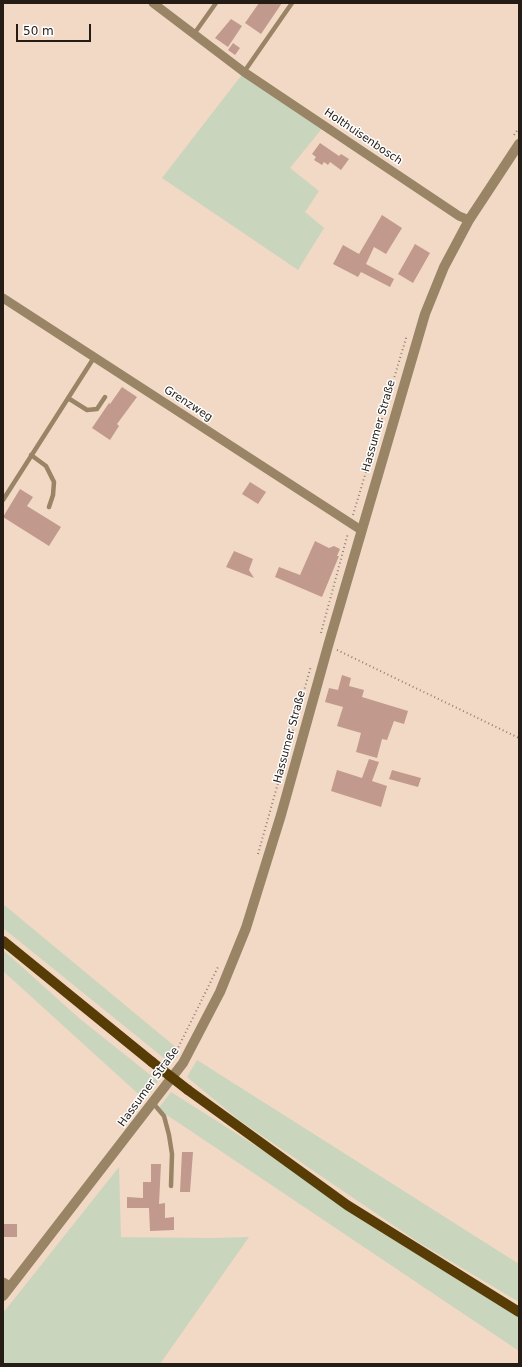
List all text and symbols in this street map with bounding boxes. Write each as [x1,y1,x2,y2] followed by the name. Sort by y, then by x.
[18,16,93,42] scale bar
[23,24,54,38] text: 50 m
[321,106,405,168] street label: Holthuisenbosch
[360,378,398,474] street label: Hassumer Straße
[161,383,215,425] street label: Grenzweg
[271,689,309,785] street label: Hassumer Straße
[116,1045,182,1129] street label: Hassumer Straße

